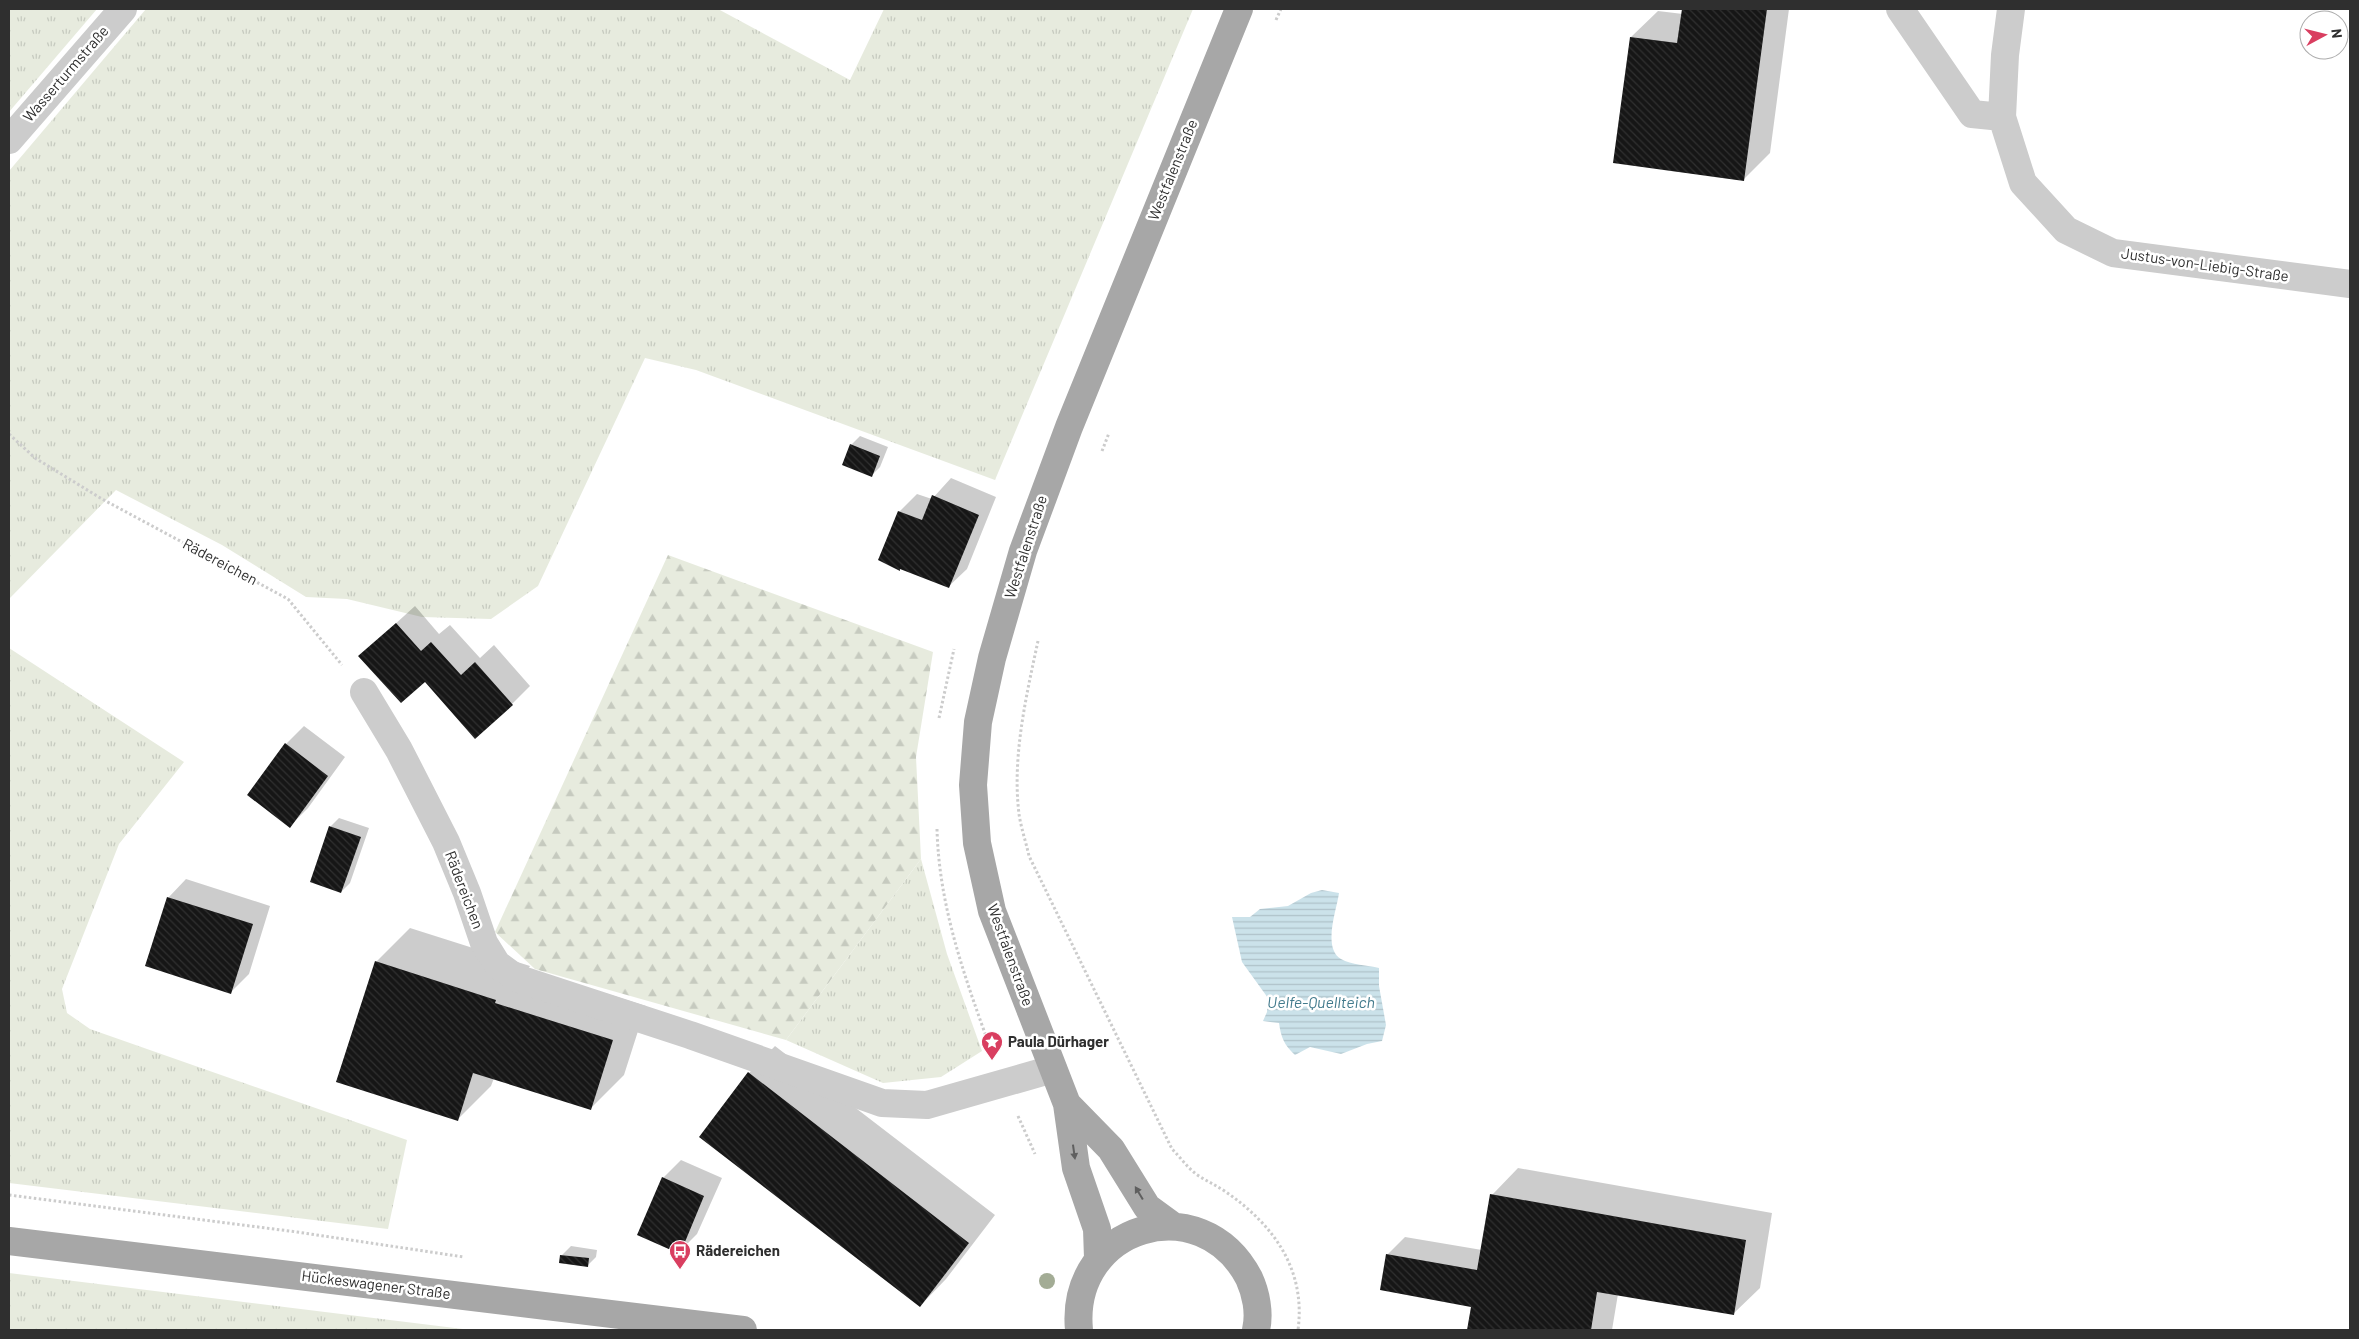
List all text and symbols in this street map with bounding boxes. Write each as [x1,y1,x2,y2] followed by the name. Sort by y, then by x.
[2299,10,2349,60] north arrow
[19,22,112,125] street label: Wasserturmstraße
[2328,28,2346,39] text: N
[1144,116,1201,223] street label: Westfalenstraße
[2120,243,2290,285] street label: Justus-von-Liebig-Straße
[1000,493,1050,601] street label: Westfalenstraße
[180,534,261,588] street label: Rädereichen
[442,848,488,931] street label: Rädereichen
[984,901,1038,1008] street label: Westfalenstraße
[1267,992,1375,1011] water label: Uelfe-Quellteich
[980,1030,1004,1061] place icon: Paula Dürhager
[1008,1032,1109,1050] place label: Paula Dürhager
[1070,1144,1078,1160] one-way arrow
[1134,1187,1143,1200] one-way arrow
[668,1239,692,1270] bus stop icon: Rädereichen
[696,1241,780,1259] place label: Rädereichen
[301,1266,452,1302] street label: Hückeswagener Straße

